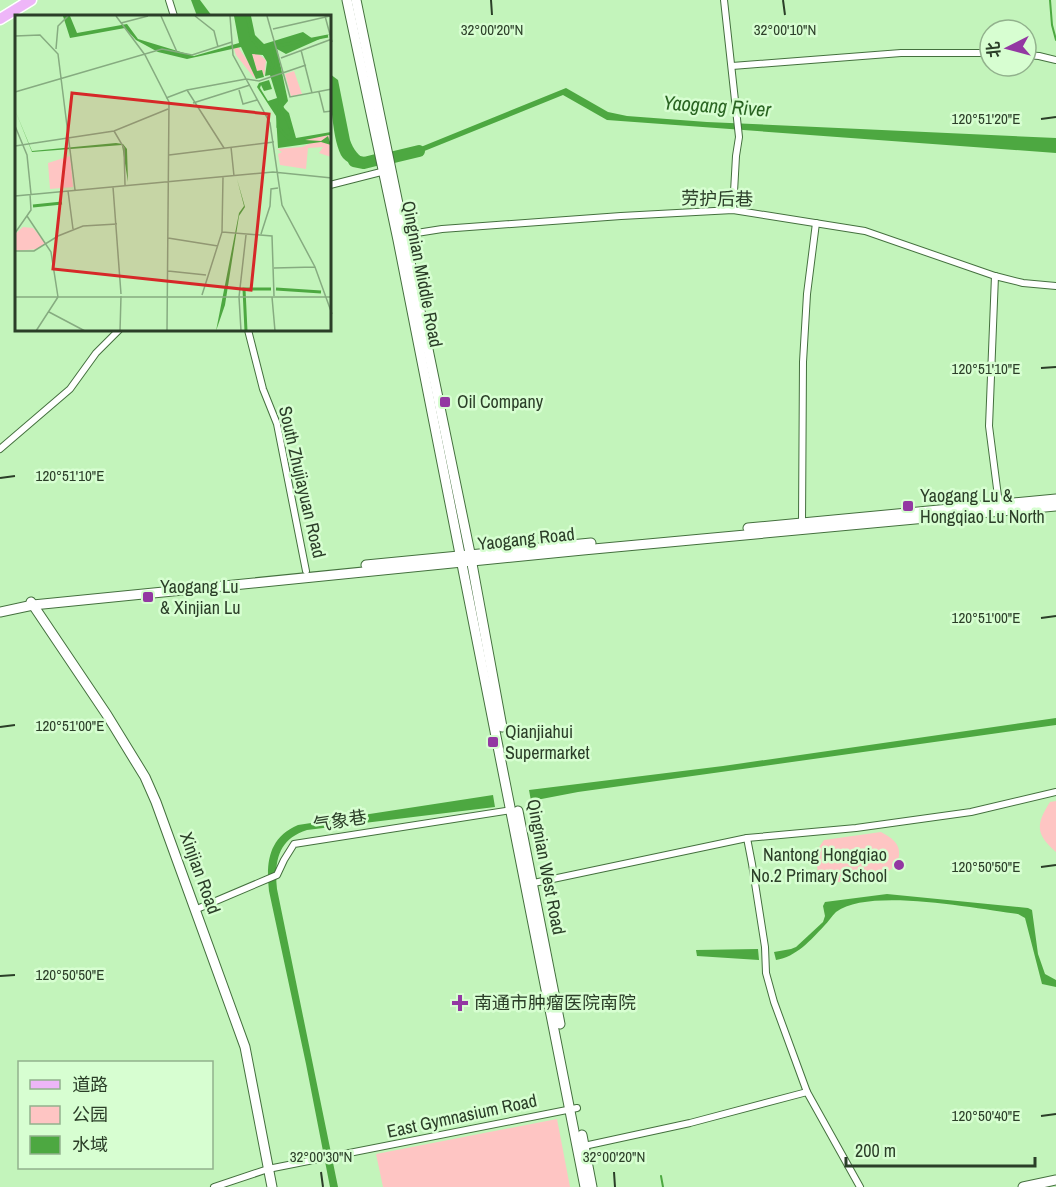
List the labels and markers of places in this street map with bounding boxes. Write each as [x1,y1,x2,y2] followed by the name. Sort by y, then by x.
[457,389,544,414] place label: Oil Company
[438,395,452,409] marker: Oil Company
[920,483,1045,529] place label: Yaogang Lu & Hongqiao Lu North
[901,499,915,513] marker: Yaogang Lu & Hongqiao Lu North
[160,574,240,620] place label: Yaogang Lu & Xinjian Lu
[141,590,155,604] marker: Yaogang Lu & Xinjian Lu
[505,719,590,765] place label: Qianjiahui Supermarket
[486,735,500,749] marker: Qianjiahui Supermarket
[751,842,887,888] place label: Nantong Hongqiao No.2 Primary School
[892,858,906,872] marker: Nantong Hongqiao No.2 Primary School
[474,990,636,1015] place label: 南通市肿瘤医院南院
[451,994,469,1012] marker: 南通市肿瘤医院南院

